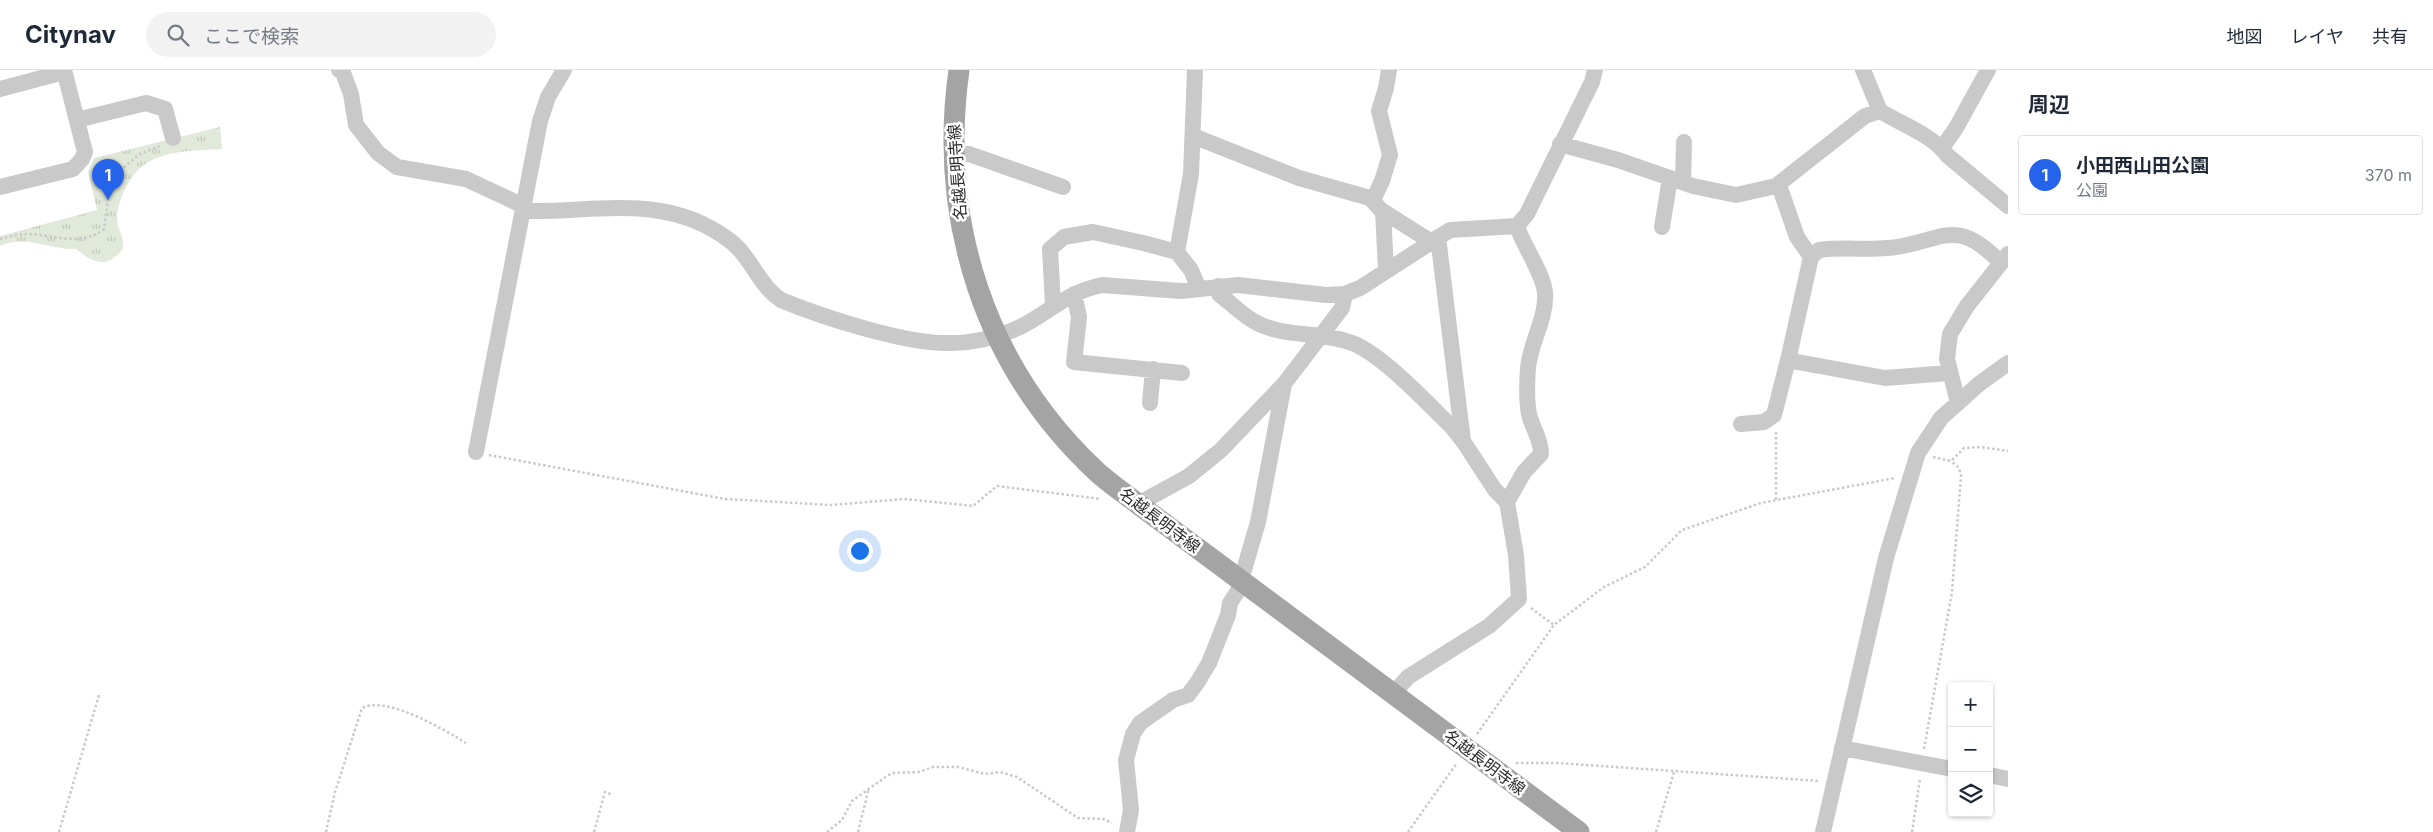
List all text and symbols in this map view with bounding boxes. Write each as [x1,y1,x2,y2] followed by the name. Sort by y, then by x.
[146,12,496,57] search box
[25,20,116,49] text: Citynav
[164,21,192,49] icon: search
[204,25,299,48] text: ここで検索
[2227,26,2263,47] text: 地図
[2291,26,2344,47] text: レイヤ
[2372,26,2408,47] text: 共有
[2028,92,2070,117] text: 周辺
[944,123,970,221] street label: 名越長明寺線
[2076,154,2209,177] text: 小田西山田公園
[92,159,124,200] pin: 1
[2042,165,2048,185] text: 1
[2365,165,2412,185] text: 370 m
[2076,180,2108,200] text: 公園
[1116,483,1204,557] street label: 名越長明寺線
[847,538,873,564] your location
[1948,682,1993,817] map controls
[1948,682,1993,727] button: +
[1441,725,1529,799] street label: 名越長明寺線
[1948,727,1993,772] button: −
[1948,772,1993,817] button: layers

